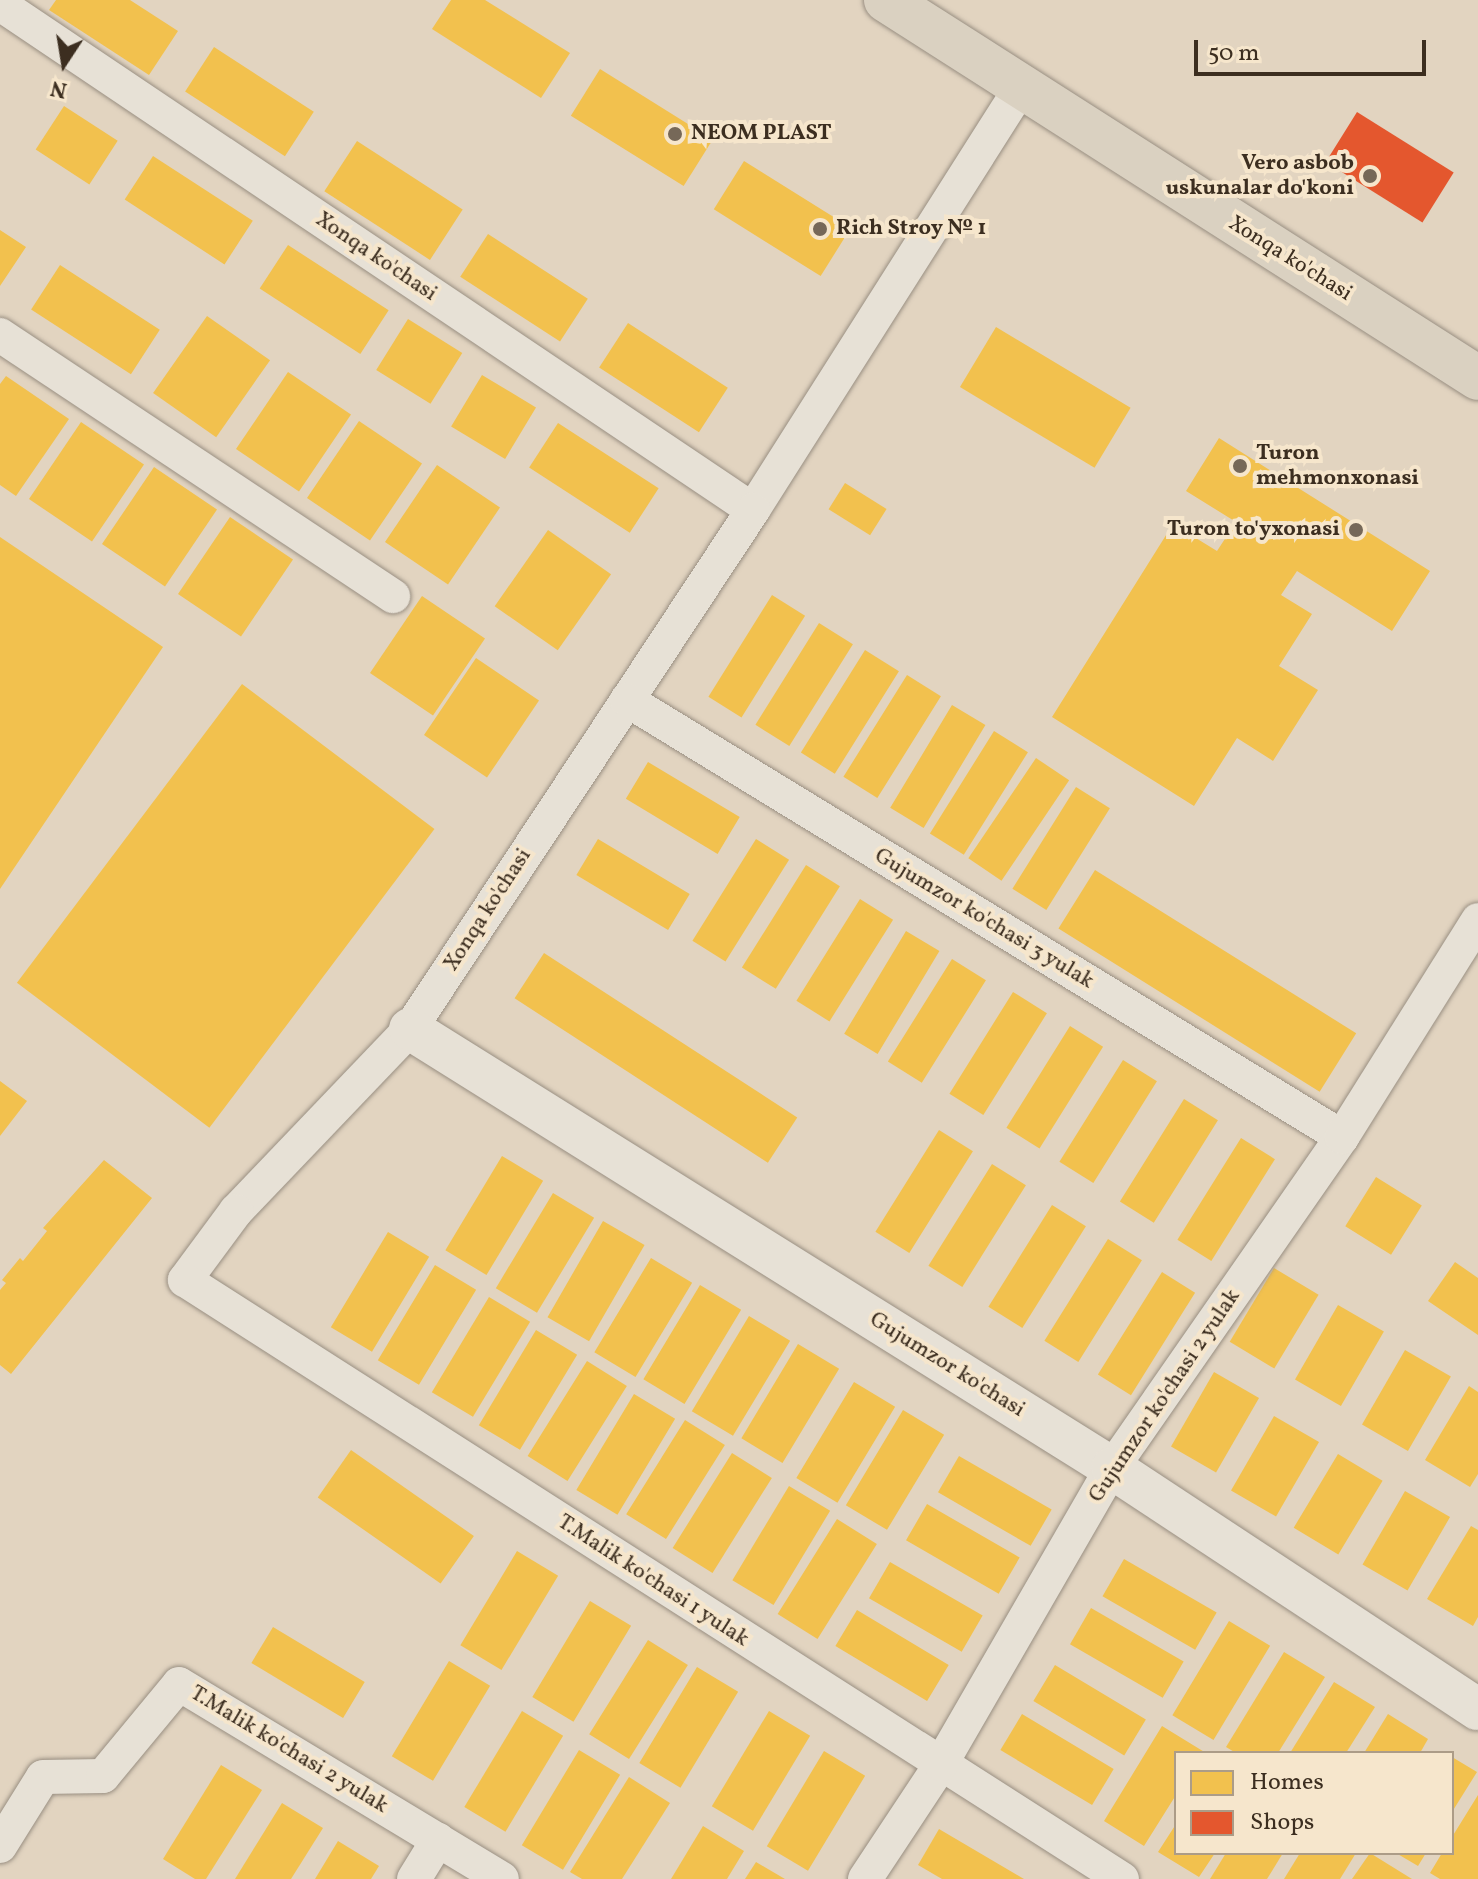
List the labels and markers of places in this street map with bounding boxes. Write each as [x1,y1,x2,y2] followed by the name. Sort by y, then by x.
[691,121,832,147] place label: NEOM PLAST
[666,125,684,143] marker: NEOM PLAST
[1166,150,1354,202] place label: Vero asbob uskunalar do'koni
[1361,167,1379,185] marker: Vero asbob uskunalar do'koni
[836,216,987,242] place label: Rich Stroy № 1
[811,220,829,238] marker: Rich Stroy № 1
[1256,440,1419,492] place label: Turon mehmonxonasi
[1231,457,1249,475] marker: Turon mehmonxonasi
[1167,517,1340,543] place label: Turon to'yxonasi
[1347,521,1365,539] marker: Turon to'yxonasi

